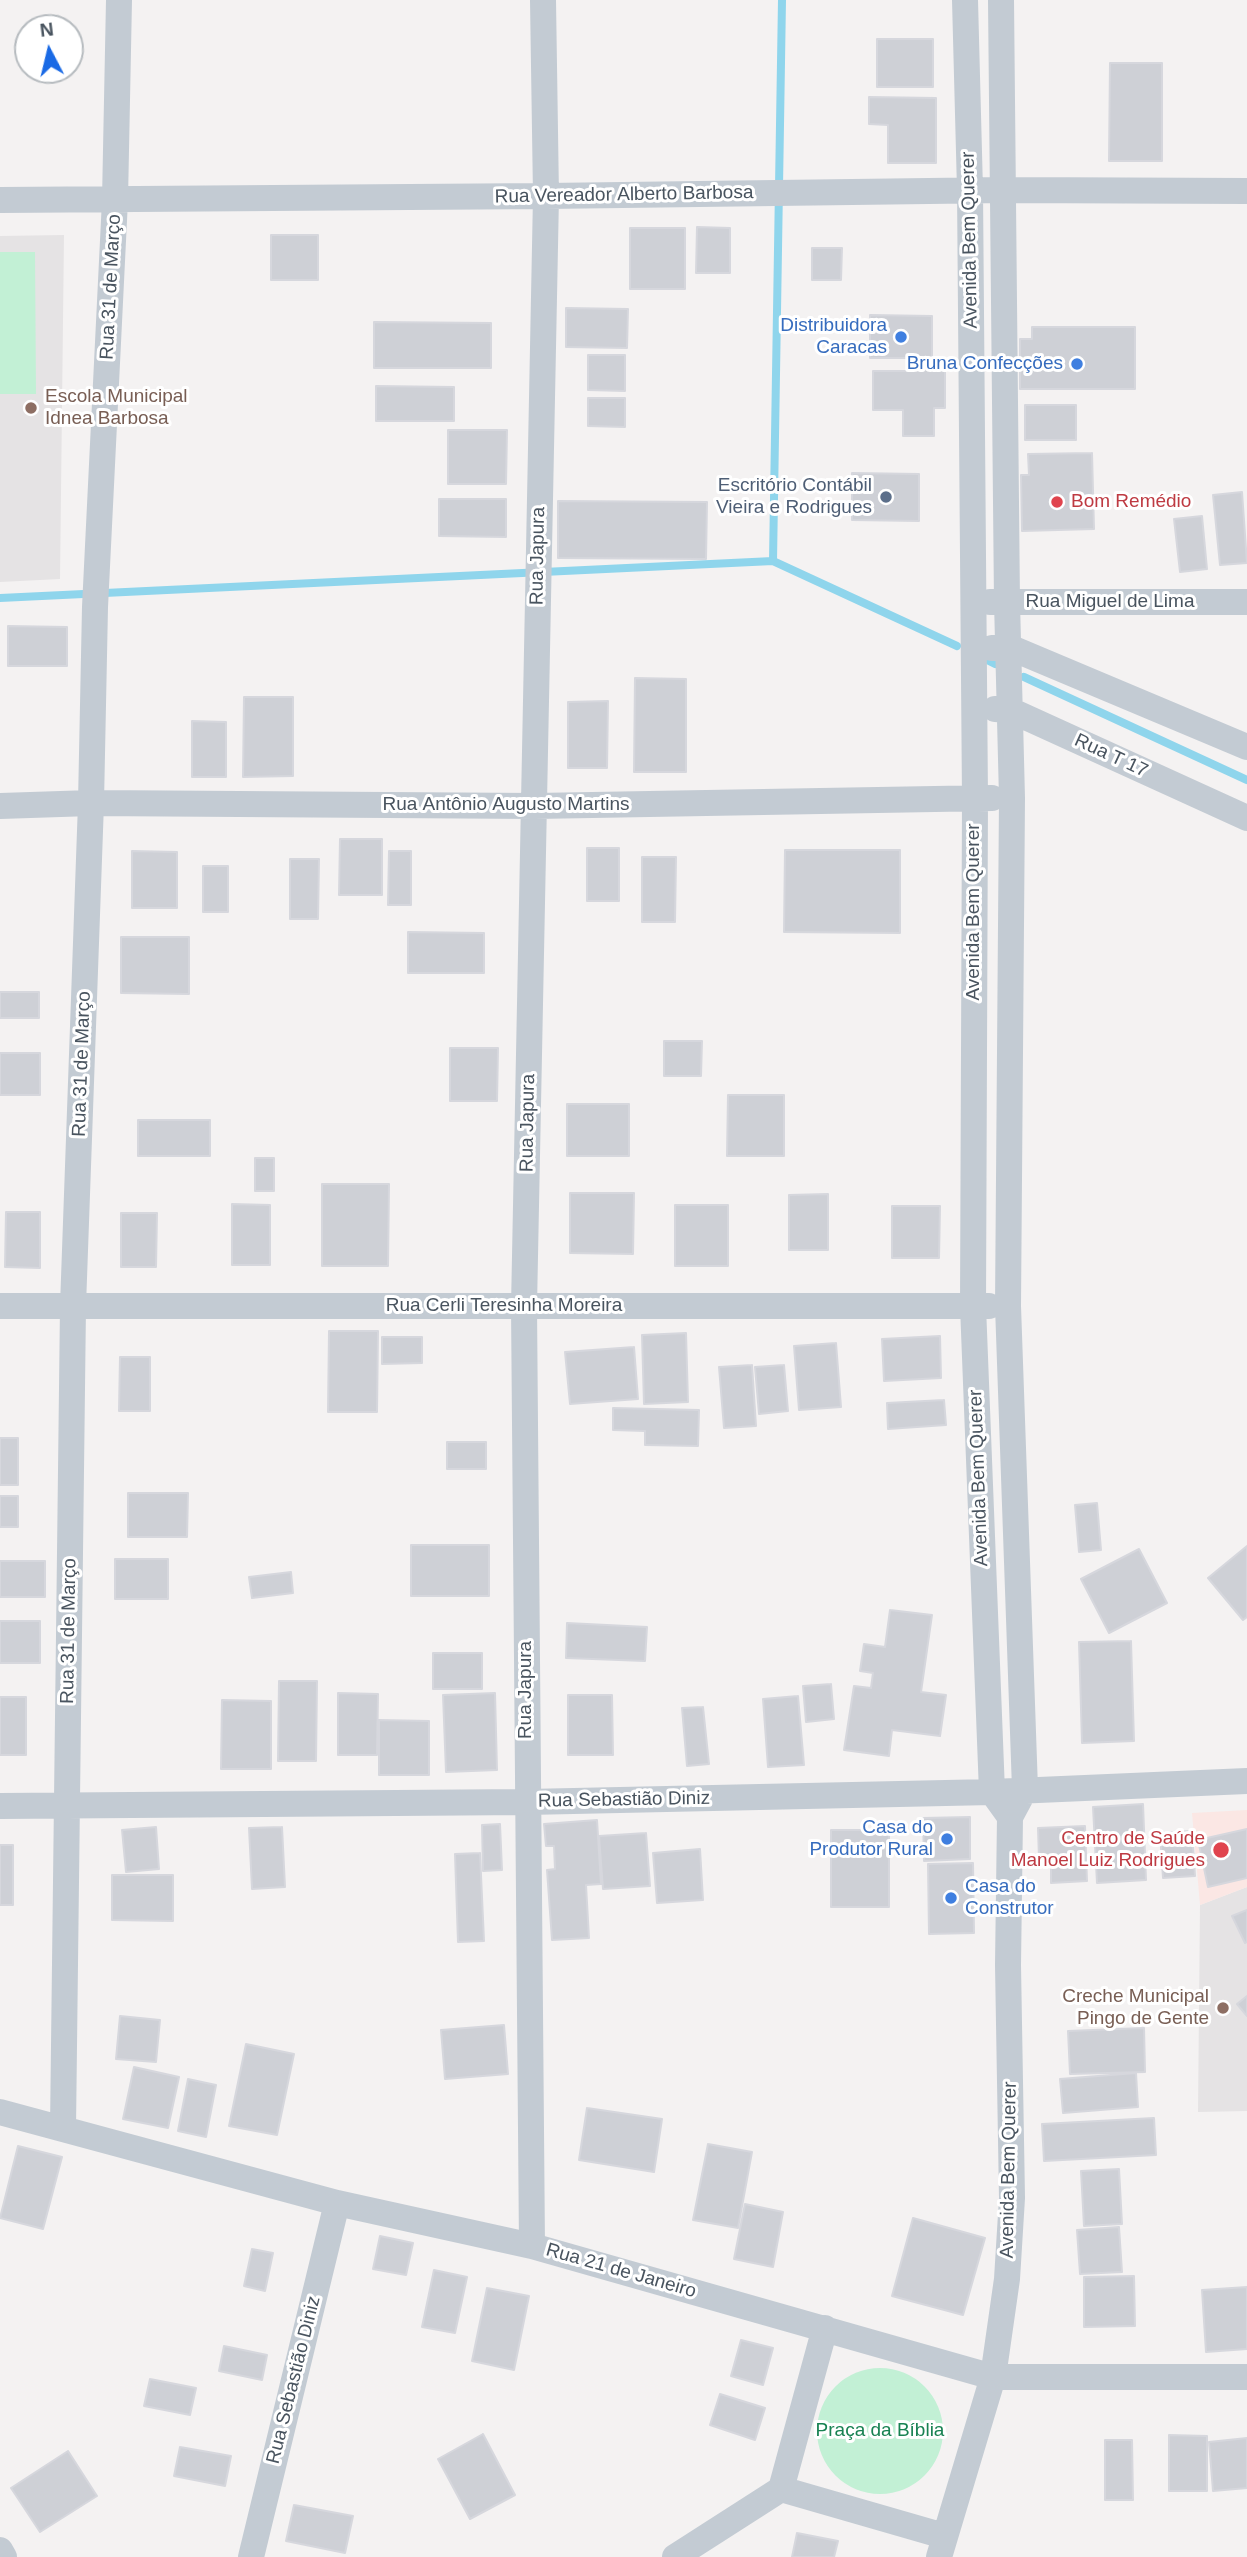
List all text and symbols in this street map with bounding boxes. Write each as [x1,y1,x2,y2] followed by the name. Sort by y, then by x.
[14,14,84,84] north arrow
[39,18,55,41] text: N
[957,151,983,329] street label: Avenida Bem Querer
[494,181,754,209] street label: Rua Vereador Alberto Barbosa
[96,214,126,360] street label: Rua 31 de Março
[780,315,887,359] place label: Distribuidora Caracas
[893,329,909,345] marker: Distribuidora Caracas
[907,353,1063,375] place label: Bruna Confecções
[1069,356,1085,372] marker: Bruna Confecções
[45,386,188,430] place label: Escola Municipal Idnea Barbosa
[23,400,39,416] marker: Escola Municipal Idnea Barbosa
[716,475,872,519] place label: Escritório Contábil Vieira e Rodrigues
[878,489,894,505] marker: Escritório Contábil Vieira e Rodrigues
[1071,491,1191,513] place label: Bom Remédio
[1049,494,1065,510] marker: Bom Remédio
[526,507,550,605] street label: Rua Japura
[1026,591,1194,613] street label: Rua Miguel de Lima
[1071,729,1151,783] street label: Rua T 17
[382,794,630,816] street label: Rua Antônio Augusto Martins
[963,823,985,1001] street label: Avenida Bem Querer
[68,991,96,1137] street label: Rua 31 de Março
[516,1074,540,1172] street label: Rua Japura
[386,1295,622,1317] street label: Rua Cerli Teresinha Moreira
[965,1389,993,1567] street label: Avenida Bem Querer
[56,1558,82,1704] street label: Rua 31 de Março
[515,1641,537,1739] street label: Rua Japura
[538,1787,710,1813] street label: Rua Sebastião Diniz
[809,1817,933,1861] place label: Casa do Produtor Rural
[1011,1828,1205,1872] place label: Centro de Saúde Manoel Luiz Rodrigues
[939,1831,955,1847] marker: Casa do Produtor Rural
[1211,1840,1231,1860] marker: Centro de Saúde Manoel Luiz Rodrigues
[965,1876,1054,1920] place label: Casa do Construtor
[943,1890,959,1906] marker: Casa do Construtor
[1062,1986,1209,2030] place label: Creche Municipal Pingo de Gente
[1215,2000,1231,2016] marker: Creche Municipal Pingo de Gente
[996,2081,1022,2259] street label: Avenida Bem Querer
[543,2239,699,2303] street label: Rua 21 de Janeiro
[262,2294,326,2466] street label: Rua Sebastião Diniz
[816,2420,944,2442] park label: Praça da Bíblia

